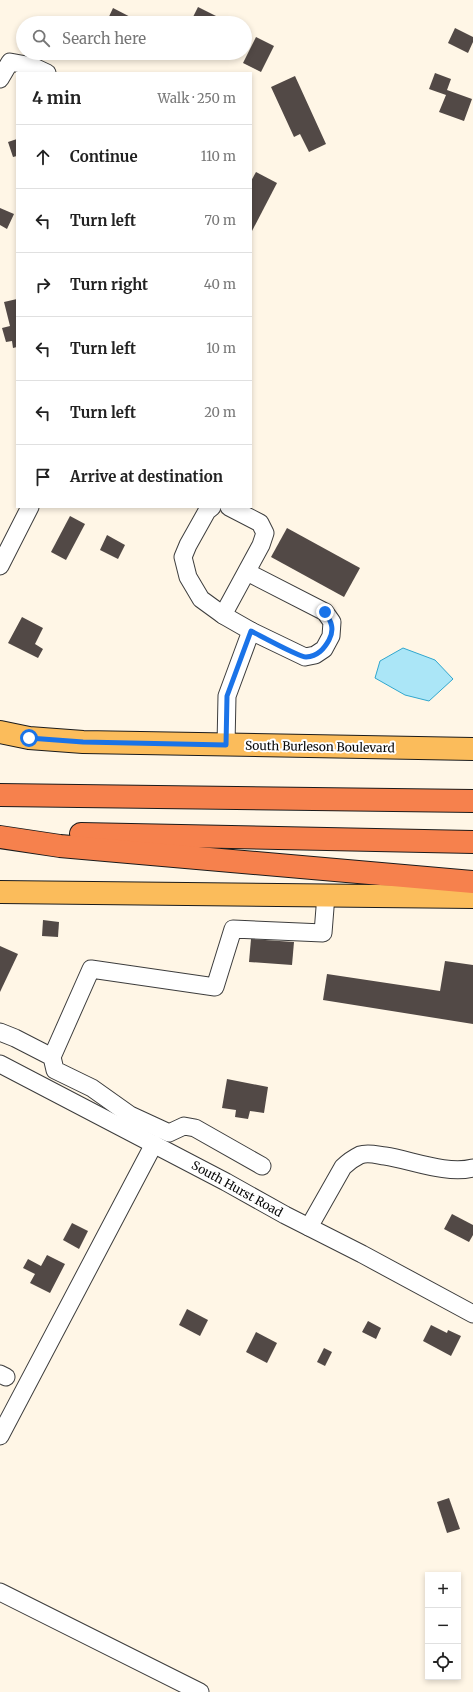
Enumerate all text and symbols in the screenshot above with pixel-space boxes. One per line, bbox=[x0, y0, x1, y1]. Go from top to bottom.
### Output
search box bbox=[16, 16, 252, 60]
icon: search bbox=[30, 27, 52, 49]
text: Search here bbox=[62, 29, 146, 48]
text: 4 min bbox=[32, 87, 81, 109]
text: Walk · 250 m bbox=[158, 90, 236, 107]
icon: ahead bbox=[32, 146, 54, 168]
text: Continue bbox=[70, 147, 138, 166]
text: 110 m bbox=[201, 148, 236, 165]
icon: left bbox=[32, 210, 54, 232]
text: Turn left bbox=[70, 211, 136, 230]
text: 70 m bbox=[205, 212, 236, 229]
icon: right bbox=[32, 274, 54, 296]
text: Turn right bbox=[70, 275, 148, 294]
text: 40 m bbox=[204, 276, 236, 293]
icon: left bbox=[32, 338, 54, 360]
text: Turn left bbox=[70, 339, 136, 358]
text: 10 m bbox=[206, 340, 236, 357]
icon: left bbox=[32, 402, 54, 424]
text: Turn left bbox=[70, 403, 136, 422]
text: 20 m bbox=[204, 404, 236, 421]
icon: arrive bbox=[32, 466, 54, 488]
text: Arrive at destination bbox=[70, 467, 223, 486]
route end bbox=[316, 603, 334, 621]
route start bbox=[20, 729, 38, 747]
street label: South Burleson Boulevard bbox=[245, 738, 395, 755]
street label: South Hurst Road bbox=[189, 1157, 285, 1220]
map controls bbox=[425, 1572, 461, 1680]
button: + bbox=[425, 1572, 461, 1608]
button: − bbox=[425, 1608, 461, 1644]
button: locate bbox=[425, 1644, 461, 1680]

